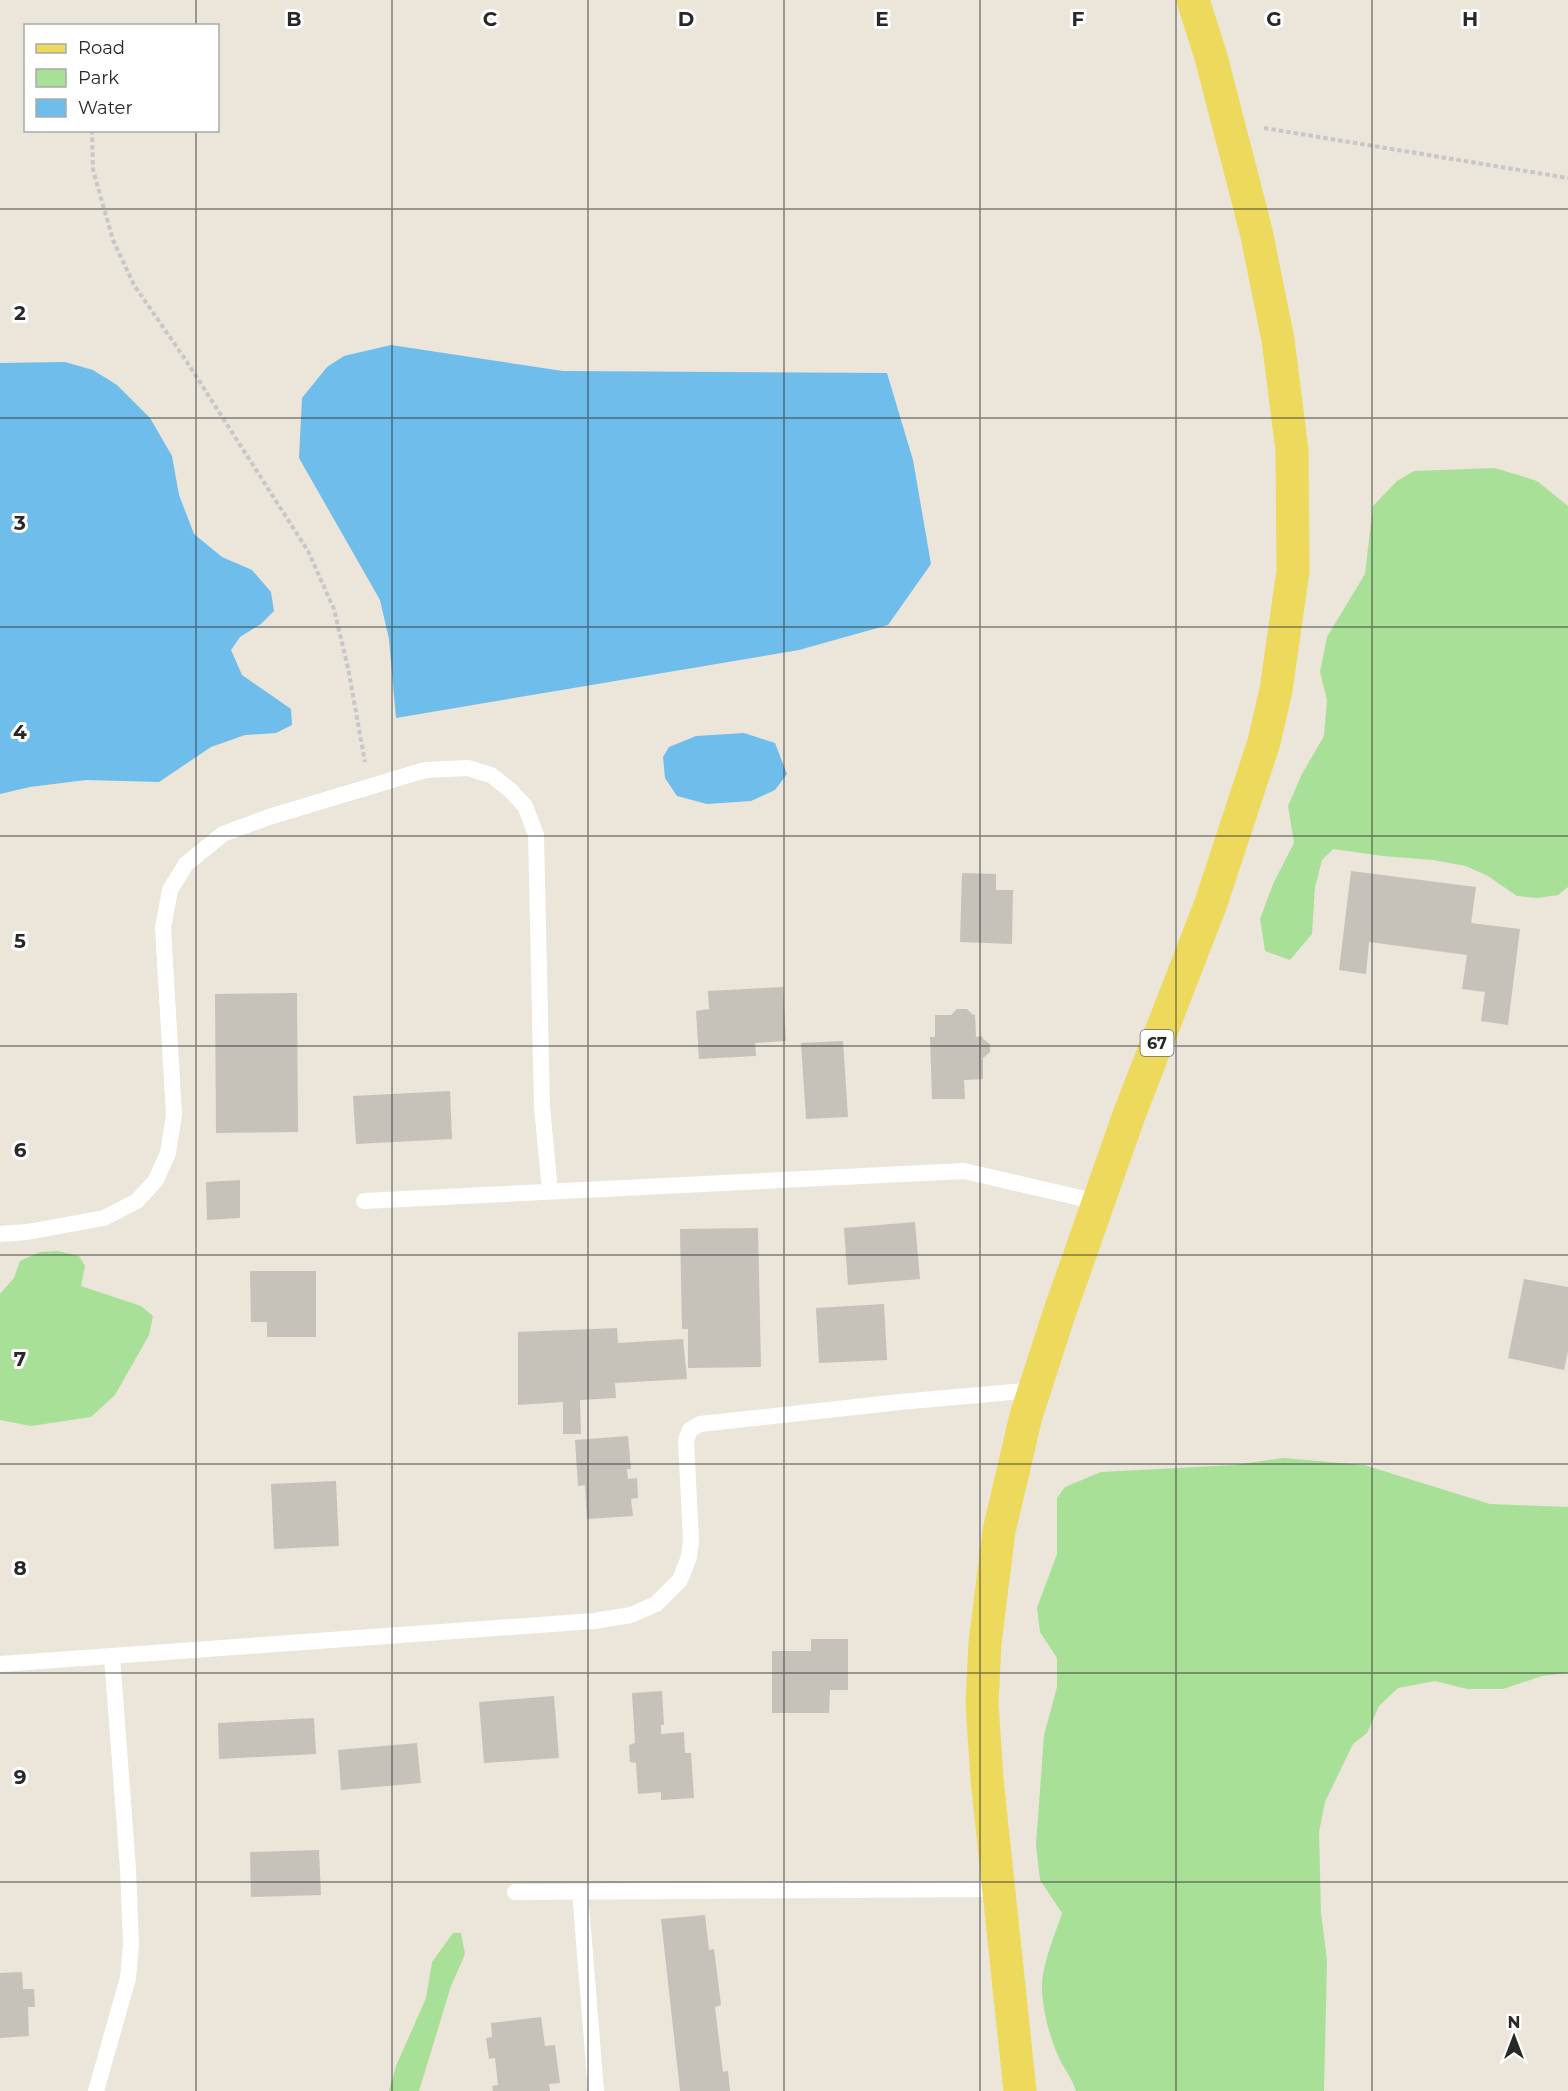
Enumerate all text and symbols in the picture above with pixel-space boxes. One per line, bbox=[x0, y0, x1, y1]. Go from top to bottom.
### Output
text: B bbox=[286, 7, 302, 31]
text: C bbox=[483, 7, 498, 31]
text: D bbox=[678, 7, 694, 31]
text: E bbox=[875, 7, 889, 31]
text: F bbox=[1072, 7, 1085, 31]
text: G bbox=[1266, 7, 1282, 31]
text: H bbox=[1462, 7, 1478, 31]
legend bbox=[24, 24, 219, 132]
text: Road bbox=[78, 37, 125, 59]
text: Park bbox=[78, 67, 119, 89]
text: Water bbox=[78, 97, 133, 119]
text: 2 bbox=[14, 301, 26, 325]
text: 3 bbox=[13, 511, 26, 535]
text: 4 bbox=[13, 720, 27, 744]
text: 5 bbox=[14, 929, 26, 953]
road number: 67 bbox=[1140, 1030, 1174, 1056]
text: 6 bbox=[14, 1138, 27, 1162]
text: 7 bbox=[14, 1347, 26, 1371]
text: 8 bbox=[13, 1556, 27, 1580]
text: 9 bbox=[14, 1765, 26, 1789]
north arrow bbox=[1484, 2007, 1544, 2067]
text: N bbox=[1508, 2013, 1520, 2032]

